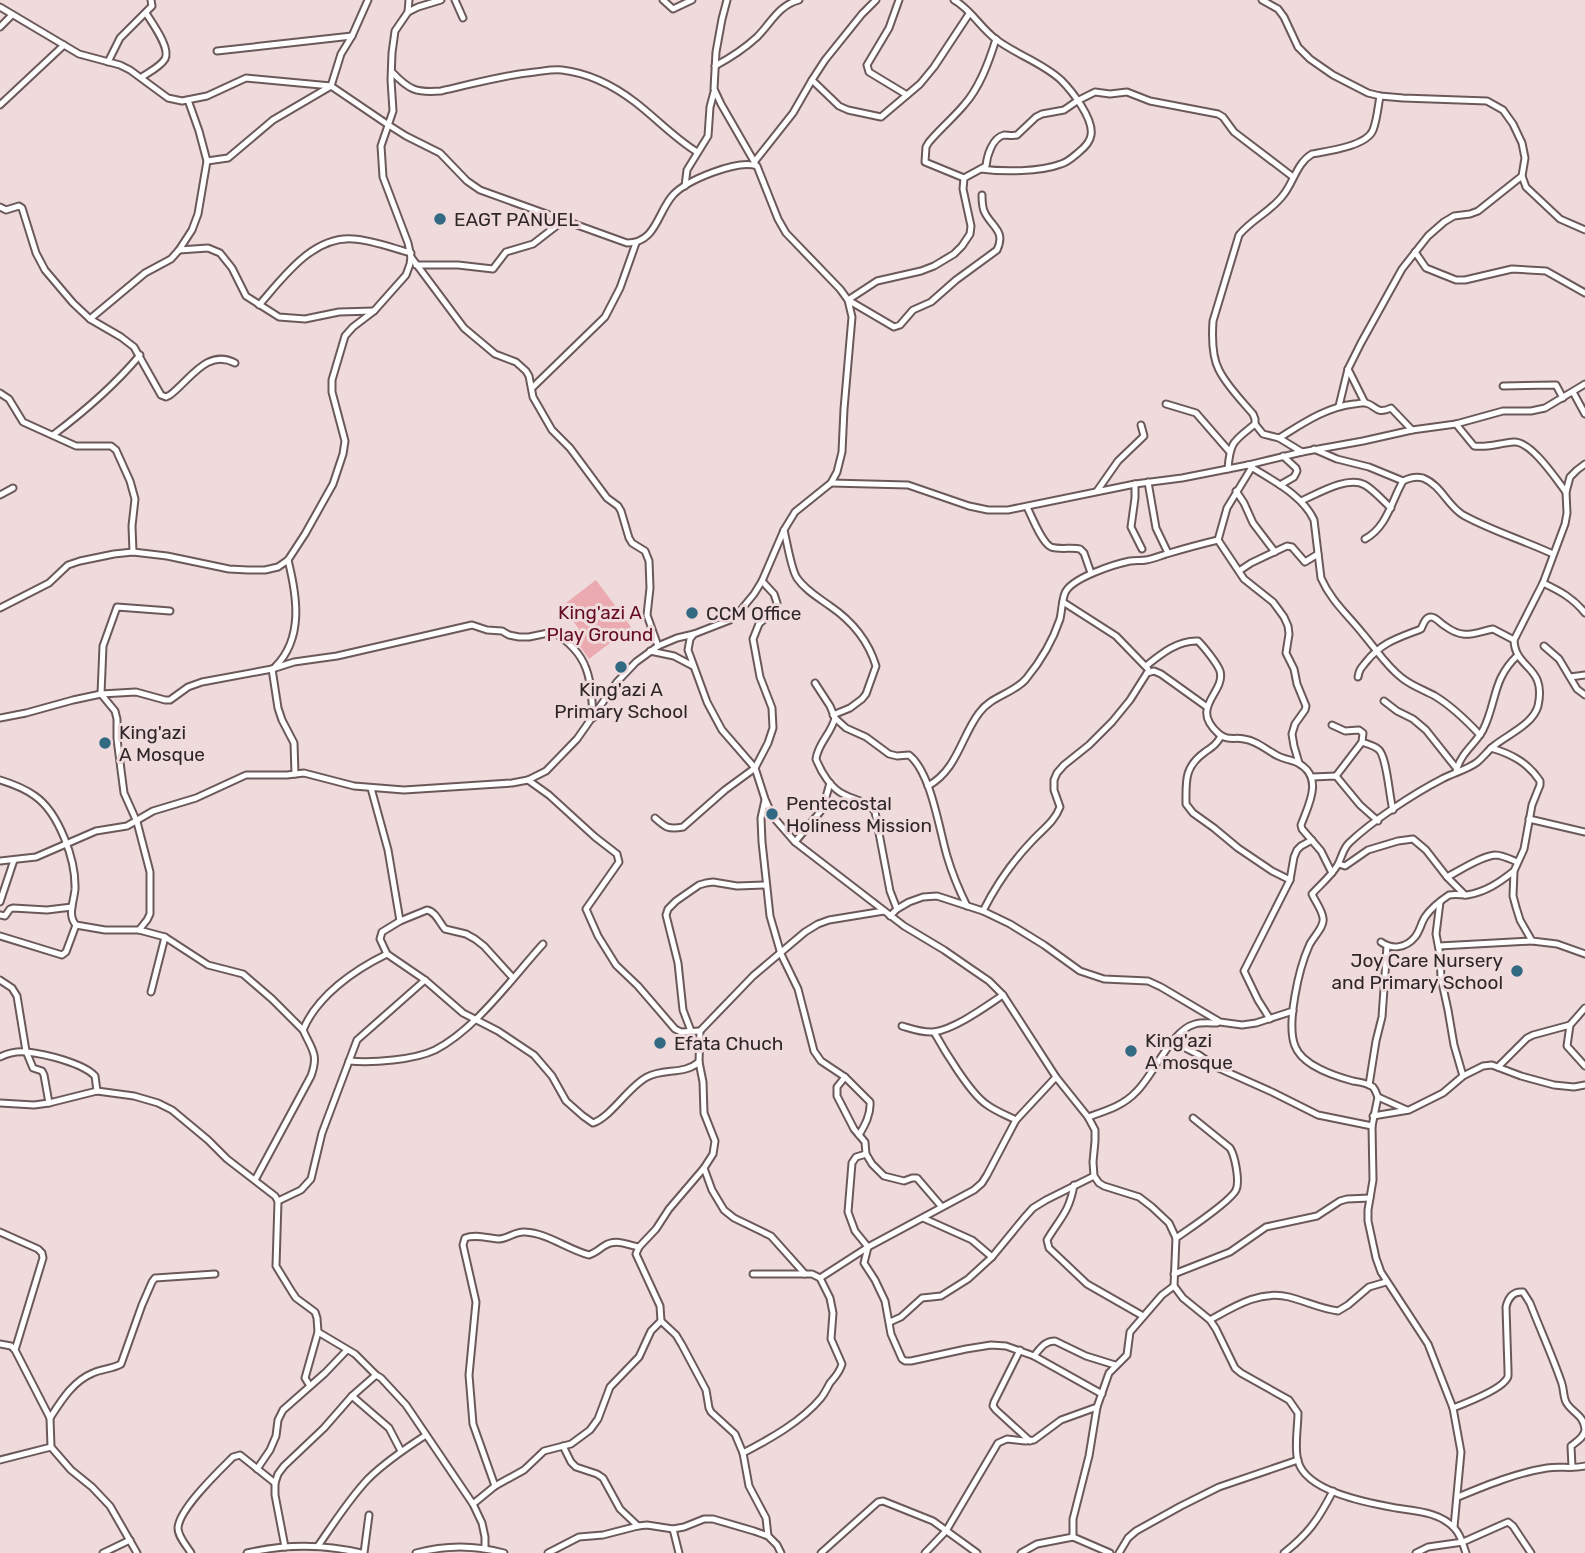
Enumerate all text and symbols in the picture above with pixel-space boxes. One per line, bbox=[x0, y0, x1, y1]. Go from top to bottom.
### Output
place label: EAGT PANUEL bbox=[454, 208, 579, 231]
marker: EAGT PANUEL bbox=[432, 211, 448, 227]
park label: King'azi A Play Ground bbox=[547, 601, 653, 646]
place label: CCM Office bbox=[706, 602, 801, 625]
marker: CCM Office bbox=[684, 605, 700, 621]
marker: King'azi A Primary School bbox=[613, 659, 629, 675]
place label: King'azi A Primary School bbox=[554, 678, 688, 723]
place label: King'azi A Mosque bbox=[119, 721, 205, 766]
marker: King'azi A Mosque bbox=[97, 735, 113, 751]
place label: Pentecostal Holiness Mission bbox=[786, 792, 932, 837]
marker: Pentecostal Holiness Mission bbox=[764, 806, 780, 822]
place label: Joy Care Nursery and Primary School bbox=[1331, 949, 1503, 994]
marker: Joy Care Nursery and Primary School bbox=[1509, 963, 1525, 979]
place label: King'azi A mosque bbox=[1145, 1029, 1233, 1074]
place label: Efata Chuch bbox=[674, 1032, 783, 1055]
marker: Efata Chuch bbox=[652, 1035, 668, 1051]
marker: King'azi A mosque bbox=[1123, 1043, 1139, 1059]

